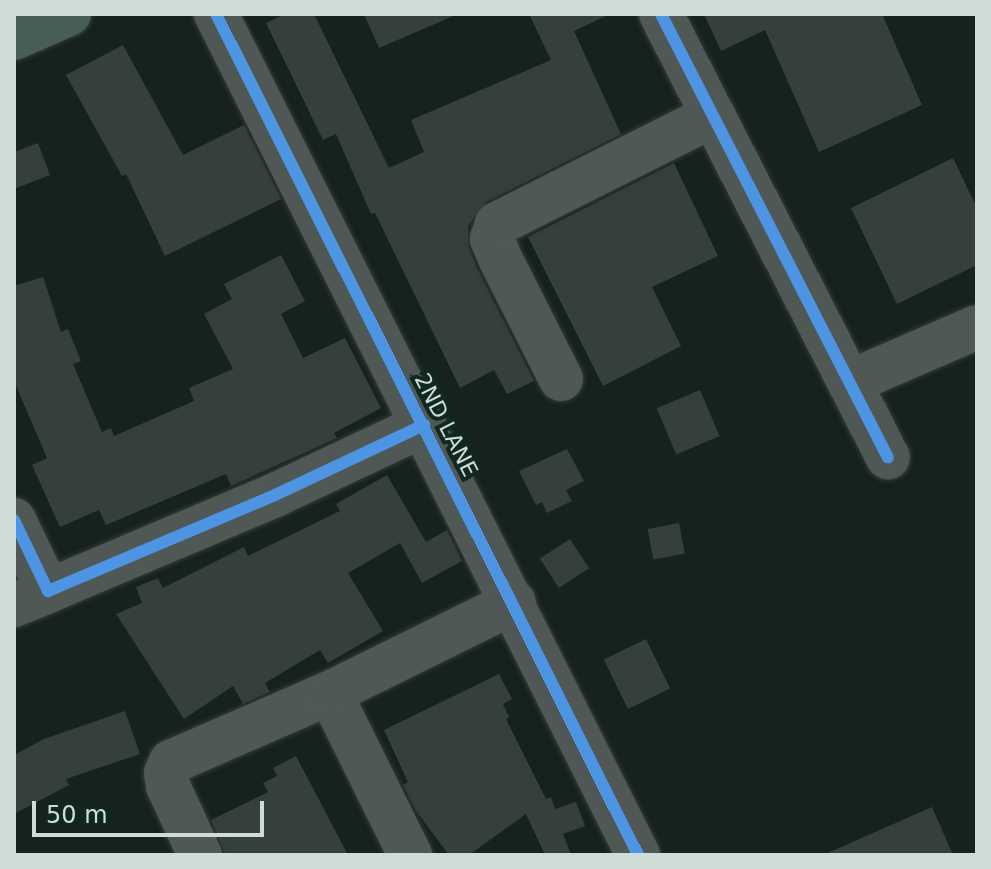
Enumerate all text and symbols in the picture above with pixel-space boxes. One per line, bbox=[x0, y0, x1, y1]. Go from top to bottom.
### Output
street label: 2ND LANE bbox=[409, 369, 483, 481]
scale bar bbox=[36, 785, 268, 835]
text: 50 m bbox=[46, 801, 108, 829]

